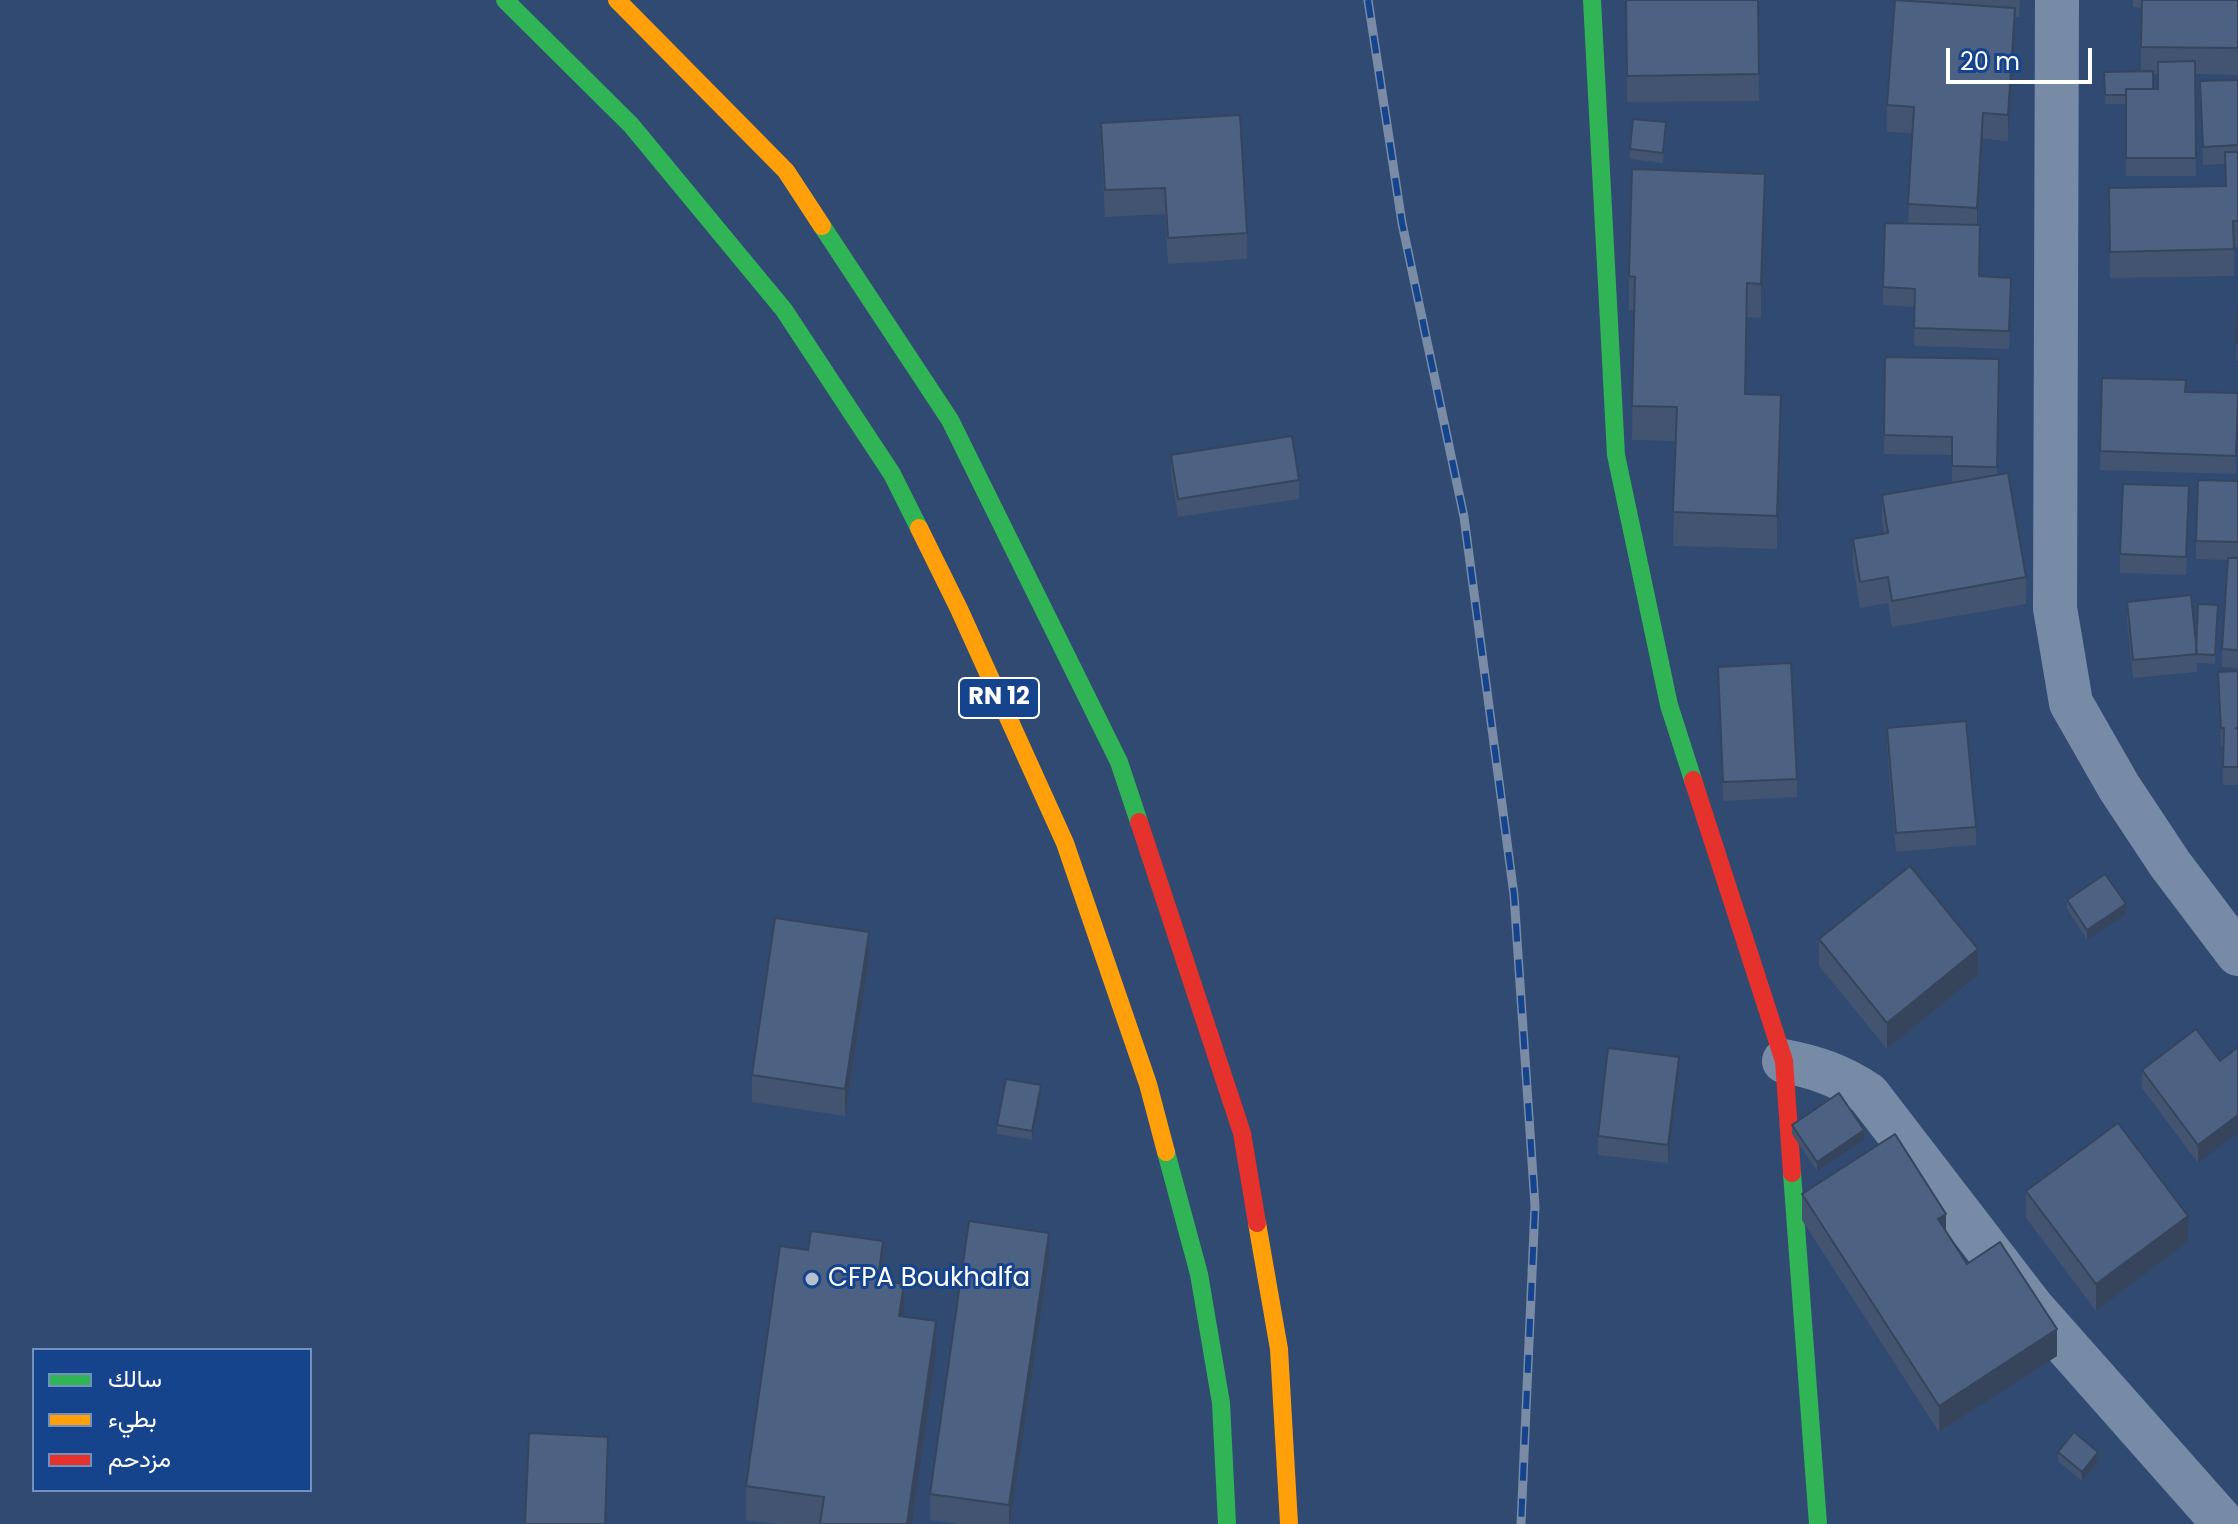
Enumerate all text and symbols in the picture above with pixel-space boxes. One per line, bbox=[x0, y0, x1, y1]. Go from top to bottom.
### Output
scale bar bbox=[1950, 32, 2096, 82]
text: 20 m bbox=[1960, 45, 2020, 78]
road number: RN 12 bbox=[959, 678, 1039, 718]
place label: CFPA Boukhalfa bbox=[828, 1263, 1030, 1295]
marker: CFPA Boukhalfa bbox=[803, 1270, 821, 1288]
legend bbox=[32, 1348, 312, 1492]
text: سالك bbox=[108, 1362, 162, 1395]
text: بطيء bbox=[108, 1402, 157, 1435]
text: مزدحم bbox=[108, 1442, 171, 1475]

